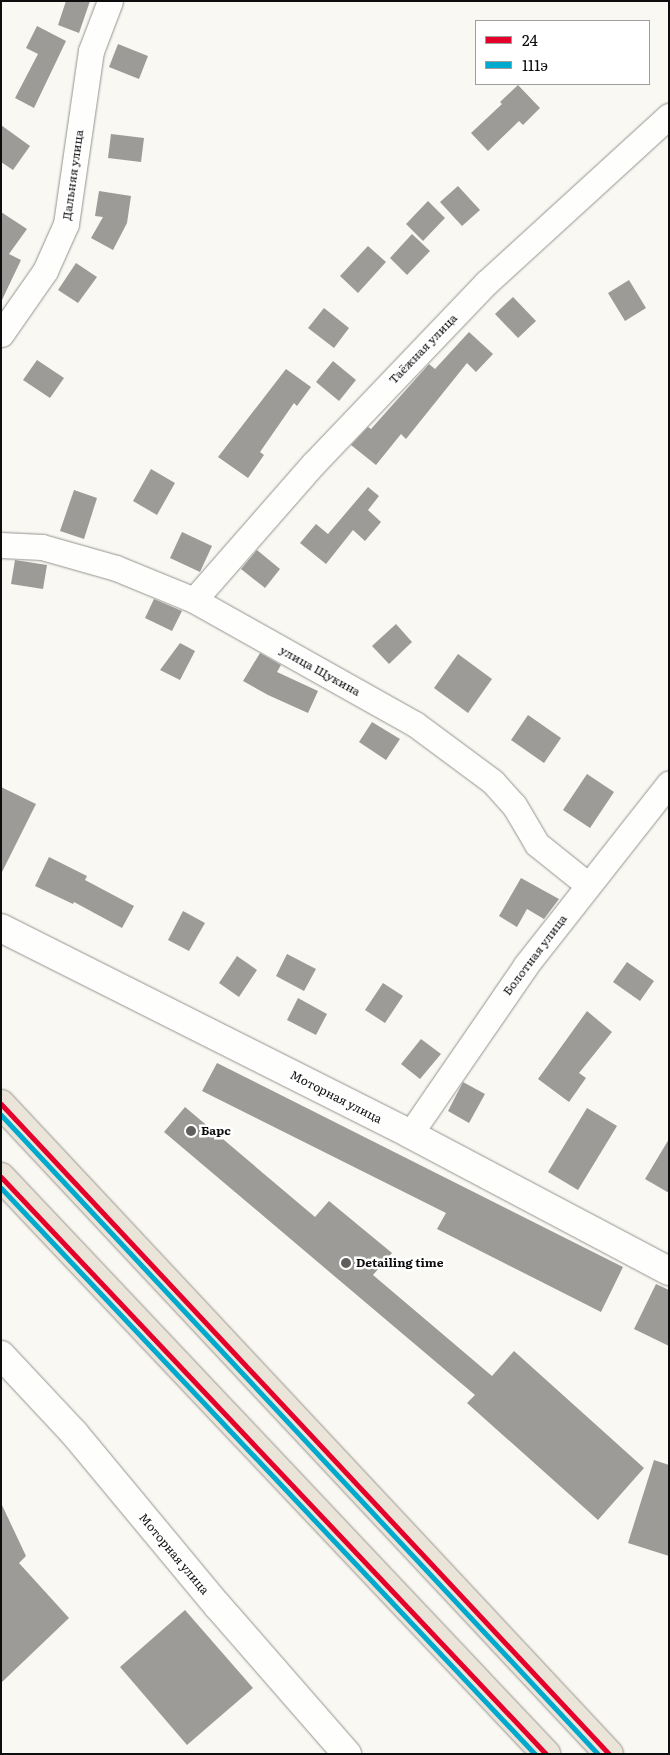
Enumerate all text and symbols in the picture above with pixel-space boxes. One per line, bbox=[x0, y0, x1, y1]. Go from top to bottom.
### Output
legend bbox=[475, 20, 650, 85]
text: 24 bbox=[522, 28, 538, 51]
text: 111э bbox=[522, 53, 548, 76]
street label: Дальняя улица bbox=[60, 129, 86, 221]
street label: Таёжная улица bbox=[386, 311, 460, 387]
street label: улица Щукина bbox=[277, 643, 363, 699]
street label: Болотная улица bbox=[500, 912, 570, 998]
street label: Моторная улица bbox=[288, 1068, 384, 1126]
place label: Барс bbox=[201, 1124, 231, 1138]
marker: Барс bbox=[185, 1125, 197, 1137]
place label: Detailing time bbox=[356, 1256, 444, 1270]
marker: Detailing time bbox=[340, 1257, 352, 1269]
street label: Моторная улица bbox=[136, 1511, 212, 1597]

